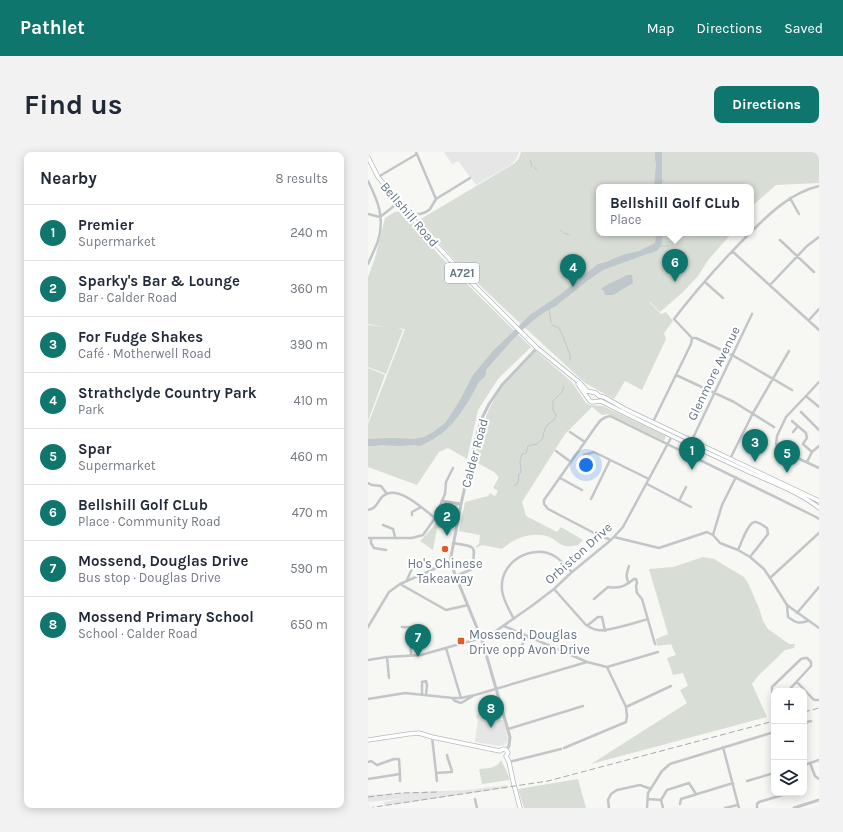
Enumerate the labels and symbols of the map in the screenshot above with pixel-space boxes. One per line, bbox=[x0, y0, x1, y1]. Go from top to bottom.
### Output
street label: Bellshill Road bbox=[377, 179, 442, 250]
pin: 6 bbox=[662, 249, 688, 282]
pin: 4 bbox=[560, 254, 586, 287]
road number: A721 bbox=[445, 263, 479, 283]
street label: Glenmore Avenue bbox=[684, 323, 743, 423]
street label: Calder Road bbox=[458, 417, 491, 489]
pin: 3 bbox=[742, 429, 768, 462]
pin: 1 bbox=[679, 437, 705, 470]
pin: 5 bbox=[774, 440, 800, 473]
your location bbox=[576, 455, 596, 475]
pin: 2 bbox=[434, 503, 460, 536]
street label: Orbiston Drive bbox=[542, 519, 615, 587]
marker: Ho's Chinese Takeaway bbox=[440, 544, 450, 554]
place label: Ho's Chinese Takeaway bbox=[407, 556, 483, 586]
pin: 7 bbox=[405, 624, 431, 657]
place label: Mossend, Douglas Drive opp Avon Drive bbox=[469, 627, 590, 657]
marker: Mossend, Douglas Drive opp Avon Drive bbox=[456, 636, 466, 646]
pin: 8 bbox=[478, 695, 504, 728]

